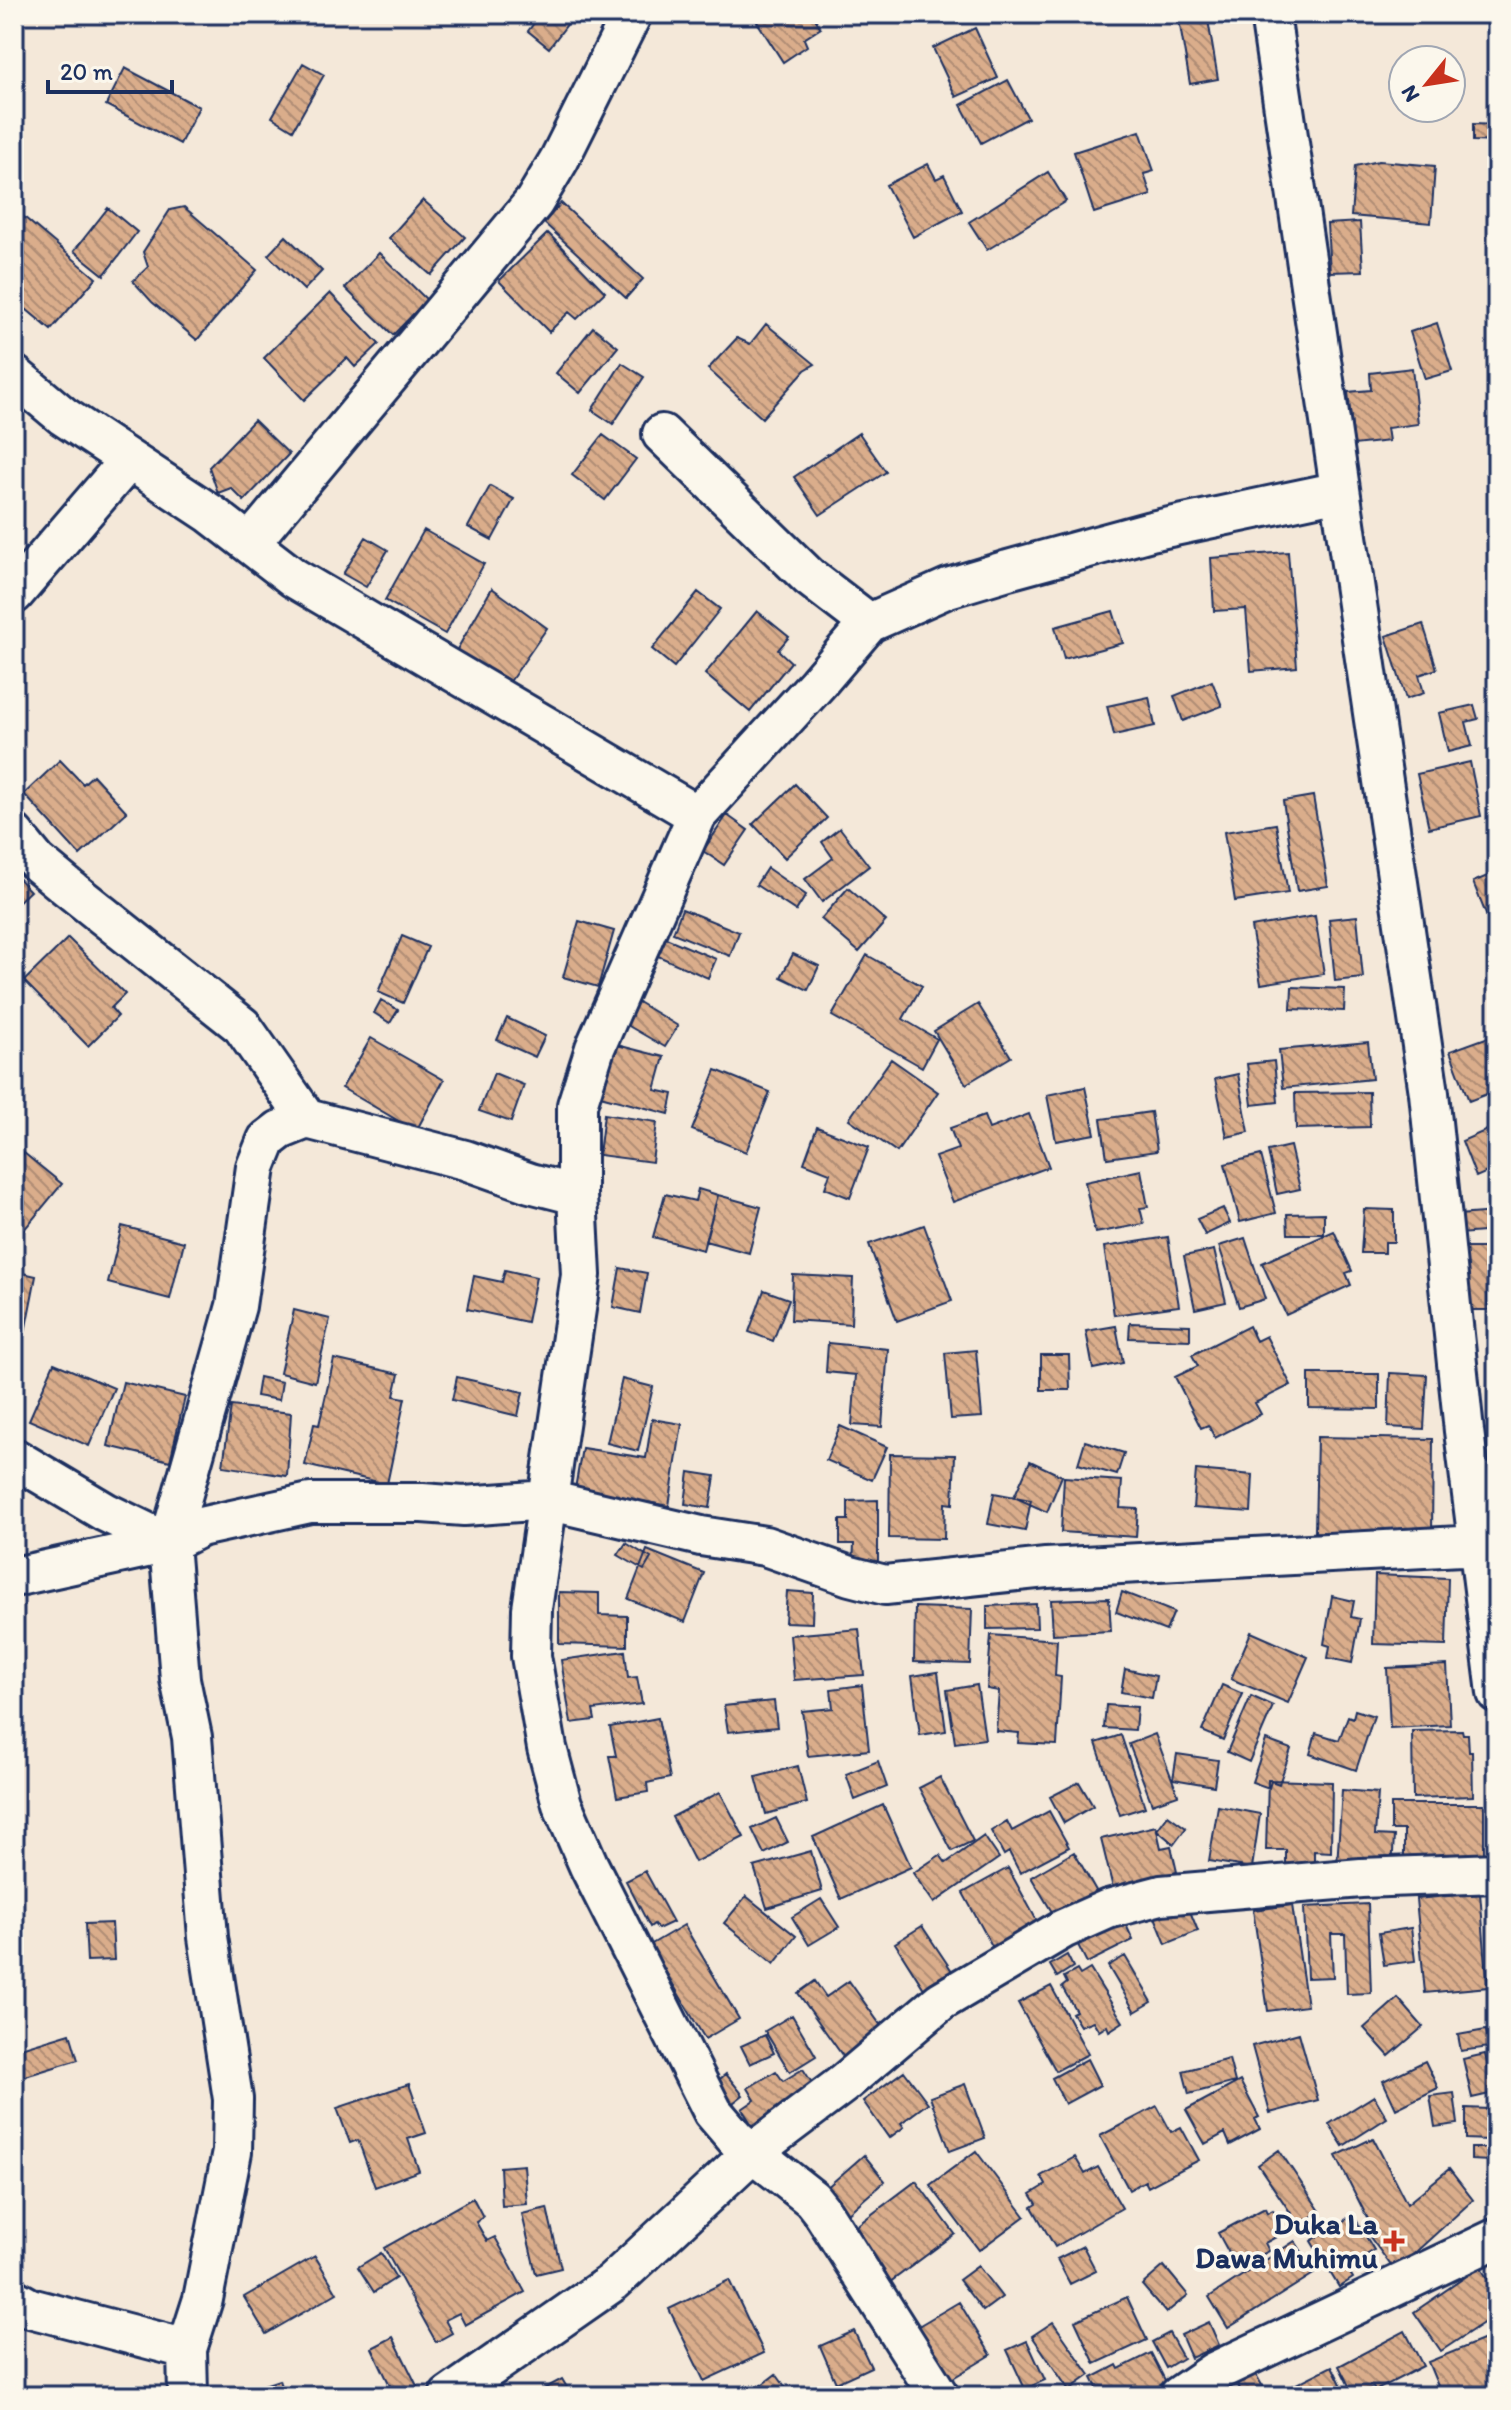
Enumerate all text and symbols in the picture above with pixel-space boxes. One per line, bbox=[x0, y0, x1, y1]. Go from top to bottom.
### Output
scale bar bbox=[48, 44, 172, 94]
north arrow bbox=[1387, 44, 1467, 124]
text: 20 m bbox=[60, 57, 113, 86]
text: N bbox=[1395, 81, 1426, 107]
place label: Duka La Dawa Muhimu bbox=[1195, 2205, 1379, 2276]
marker: Duka La Dawa Muhimu bbox=[1385, 2232, 1403, 2250]

